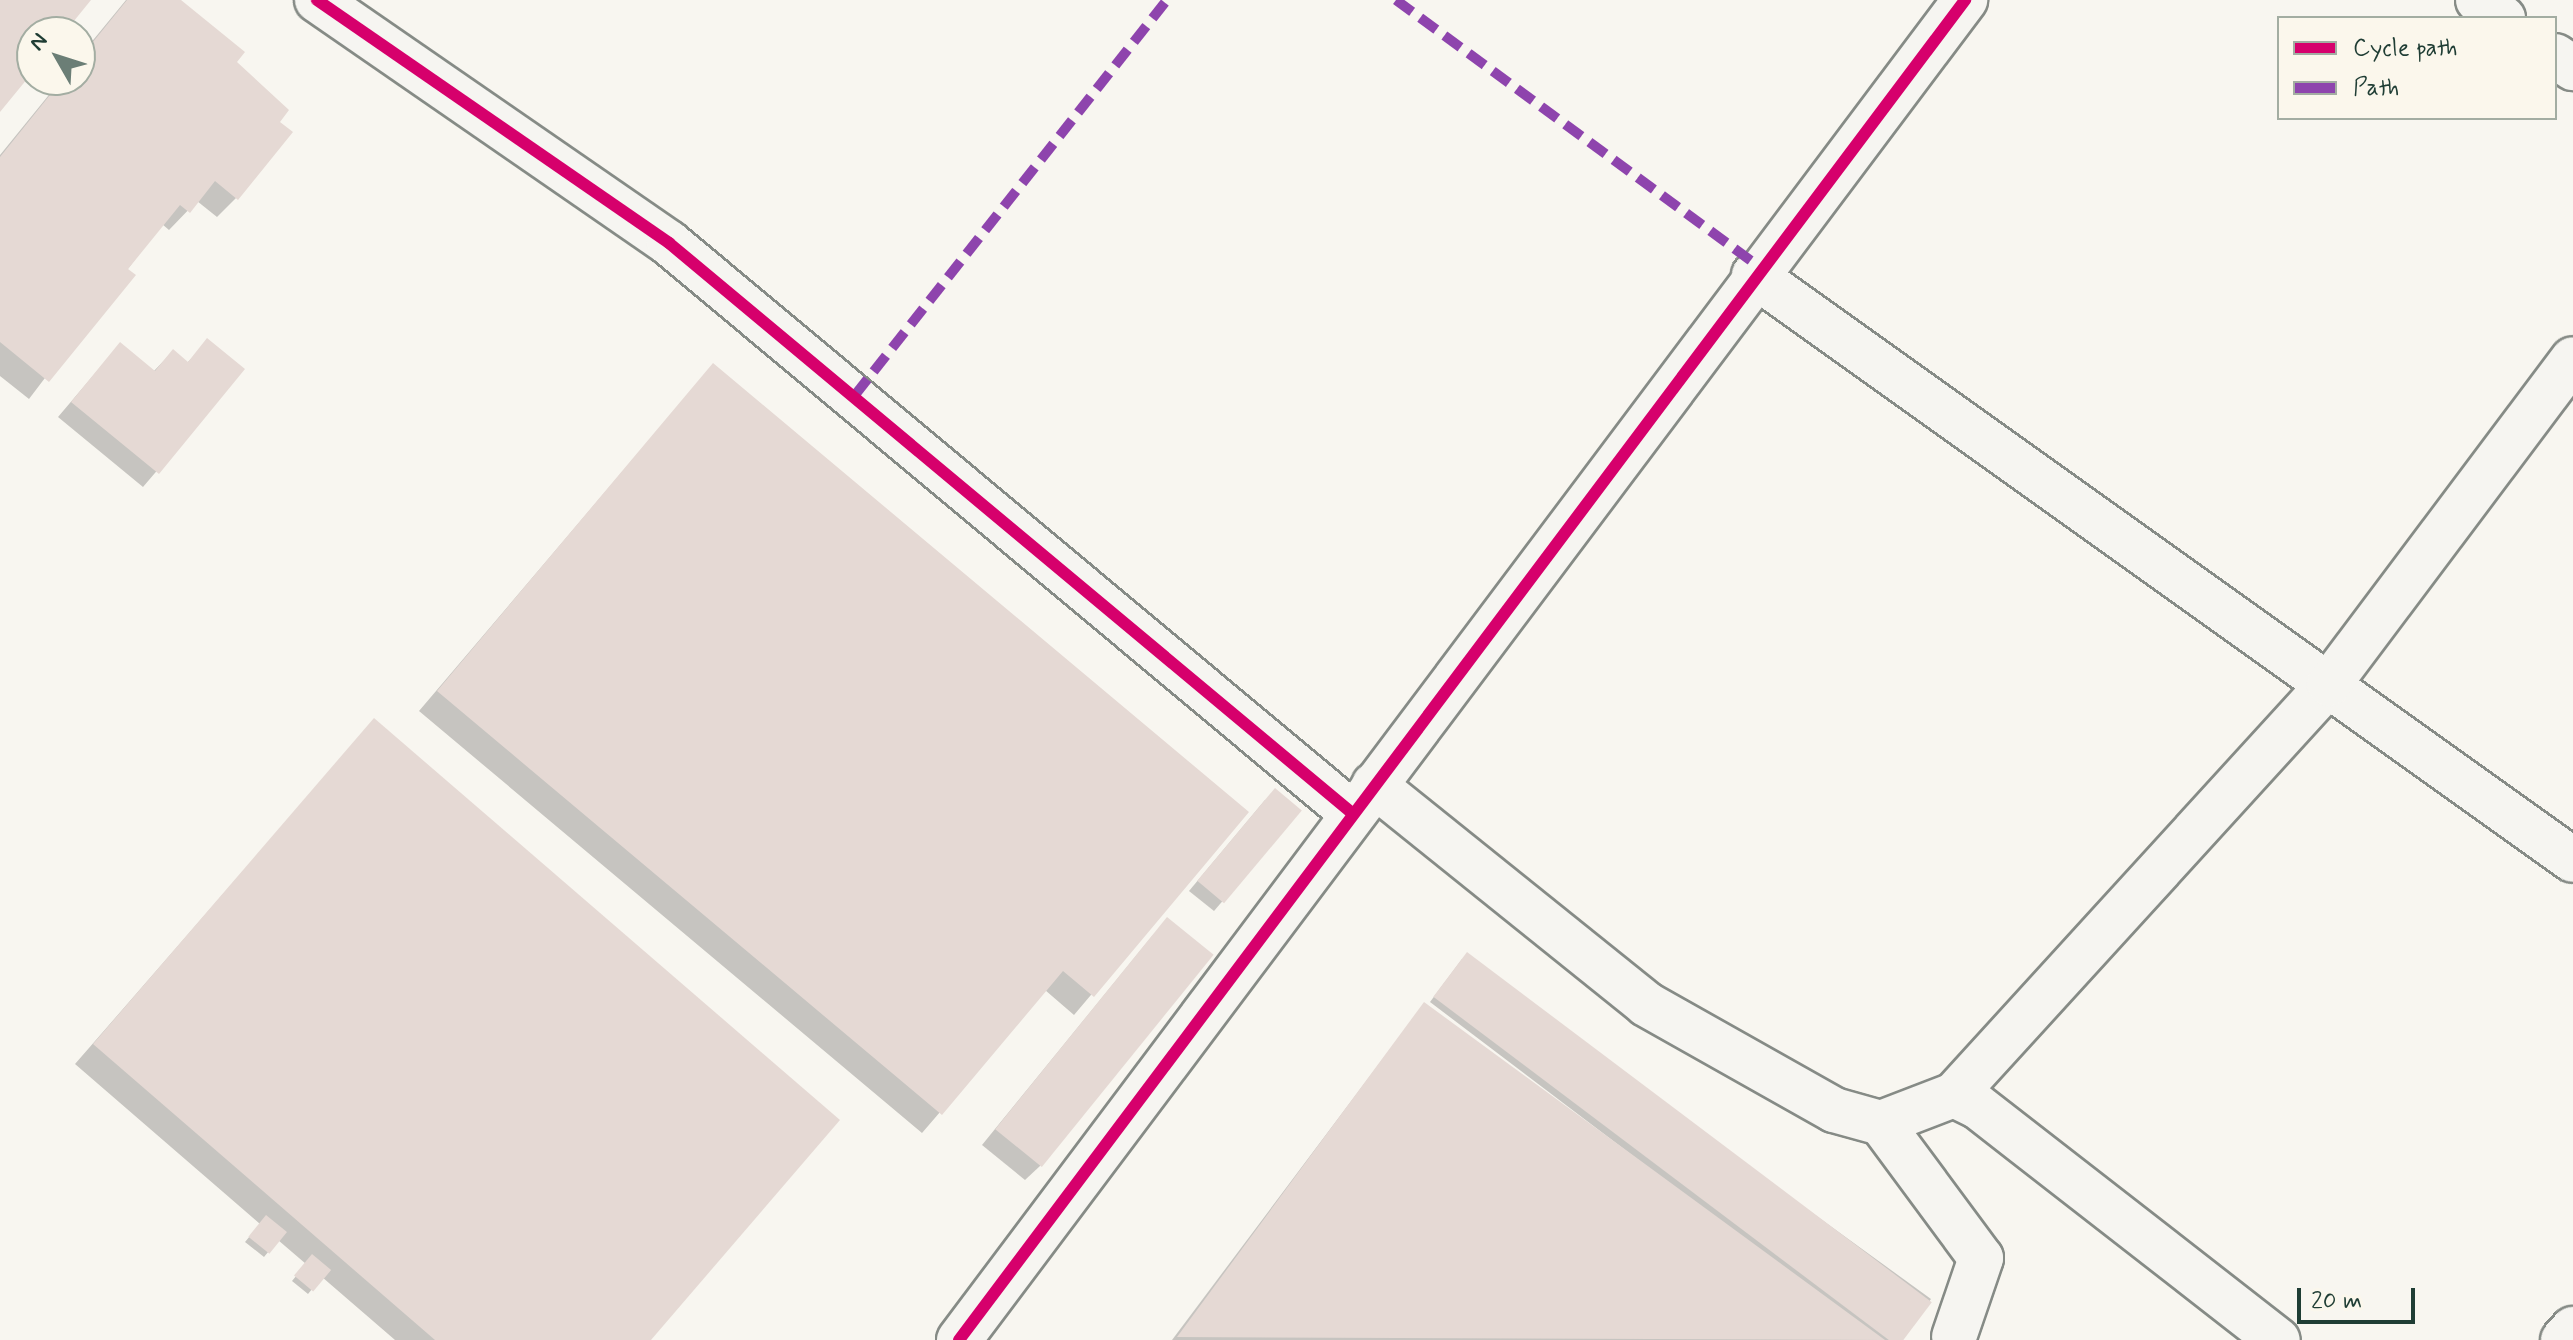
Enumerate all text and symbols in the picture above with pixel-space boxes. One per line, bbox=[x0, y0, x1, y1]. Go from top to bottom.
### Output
north arrow bbox=[16, 16, 96, 96]
legend bbox=[2277, 16, 2557, 120]
text: N bbox=[23, 28, 54, 57]
text: Cycle path bbox=[2353, 33, 2458, 64]
text: Path bbox=[2353, 73, 2399, 104]
scale bar bbox=[2301, 1272, 2419, 1322]
text: 20 m bbox=[2311, 1286, 2362, 1317]

